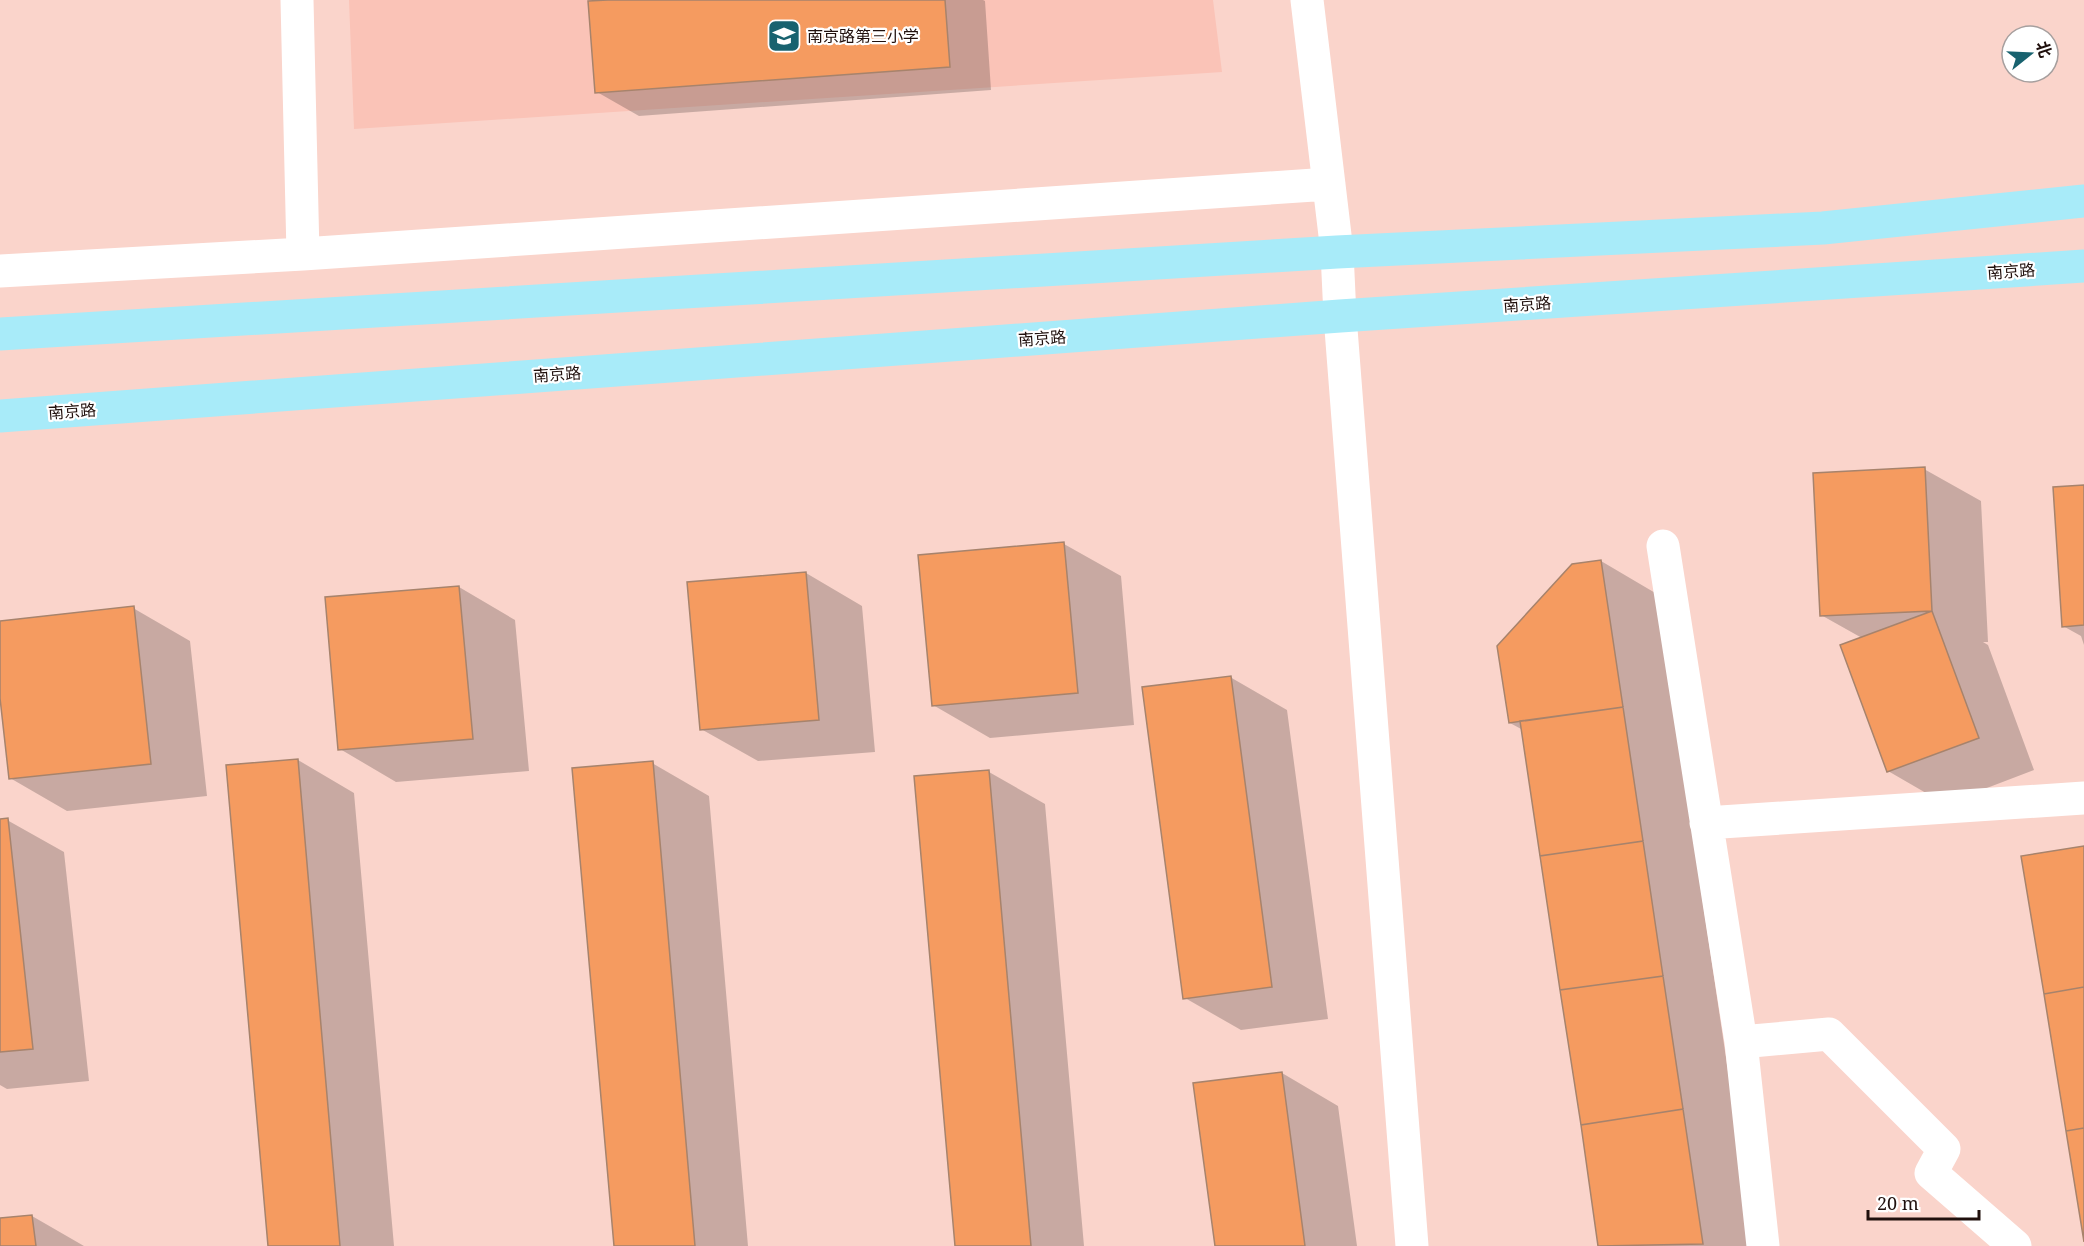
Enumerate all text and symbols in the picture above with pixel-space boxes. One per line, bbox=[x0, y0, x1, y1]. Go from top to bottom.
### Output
school or university icon: 南京路第三小学 bbox=[766, 18, 802, 54]
north arrow bbox=[2000, 24, 2060, 84]
place label: 南京路第三小学 bbox=[807, 25, 919, 47]
text: 北 bbox=[2031, 38, 2057, 60]
street label: 南京路 bbox=[1986, 258, 2036, 284]
street label: 南京路 bbox=[1502, 291, 1552, 317]
street label: 南京路 bbox=[1017, 325, 1067, 351]
street label: 南京路 bbox=[532, 361, 582, 387]
street label: 南京路 bbox=[47, 398, 97, 424]
scale bar bbox=[1868, 1183, 1979, 1221]
text: 20 m bbox=[1877, 1191, 1919, 1215]

